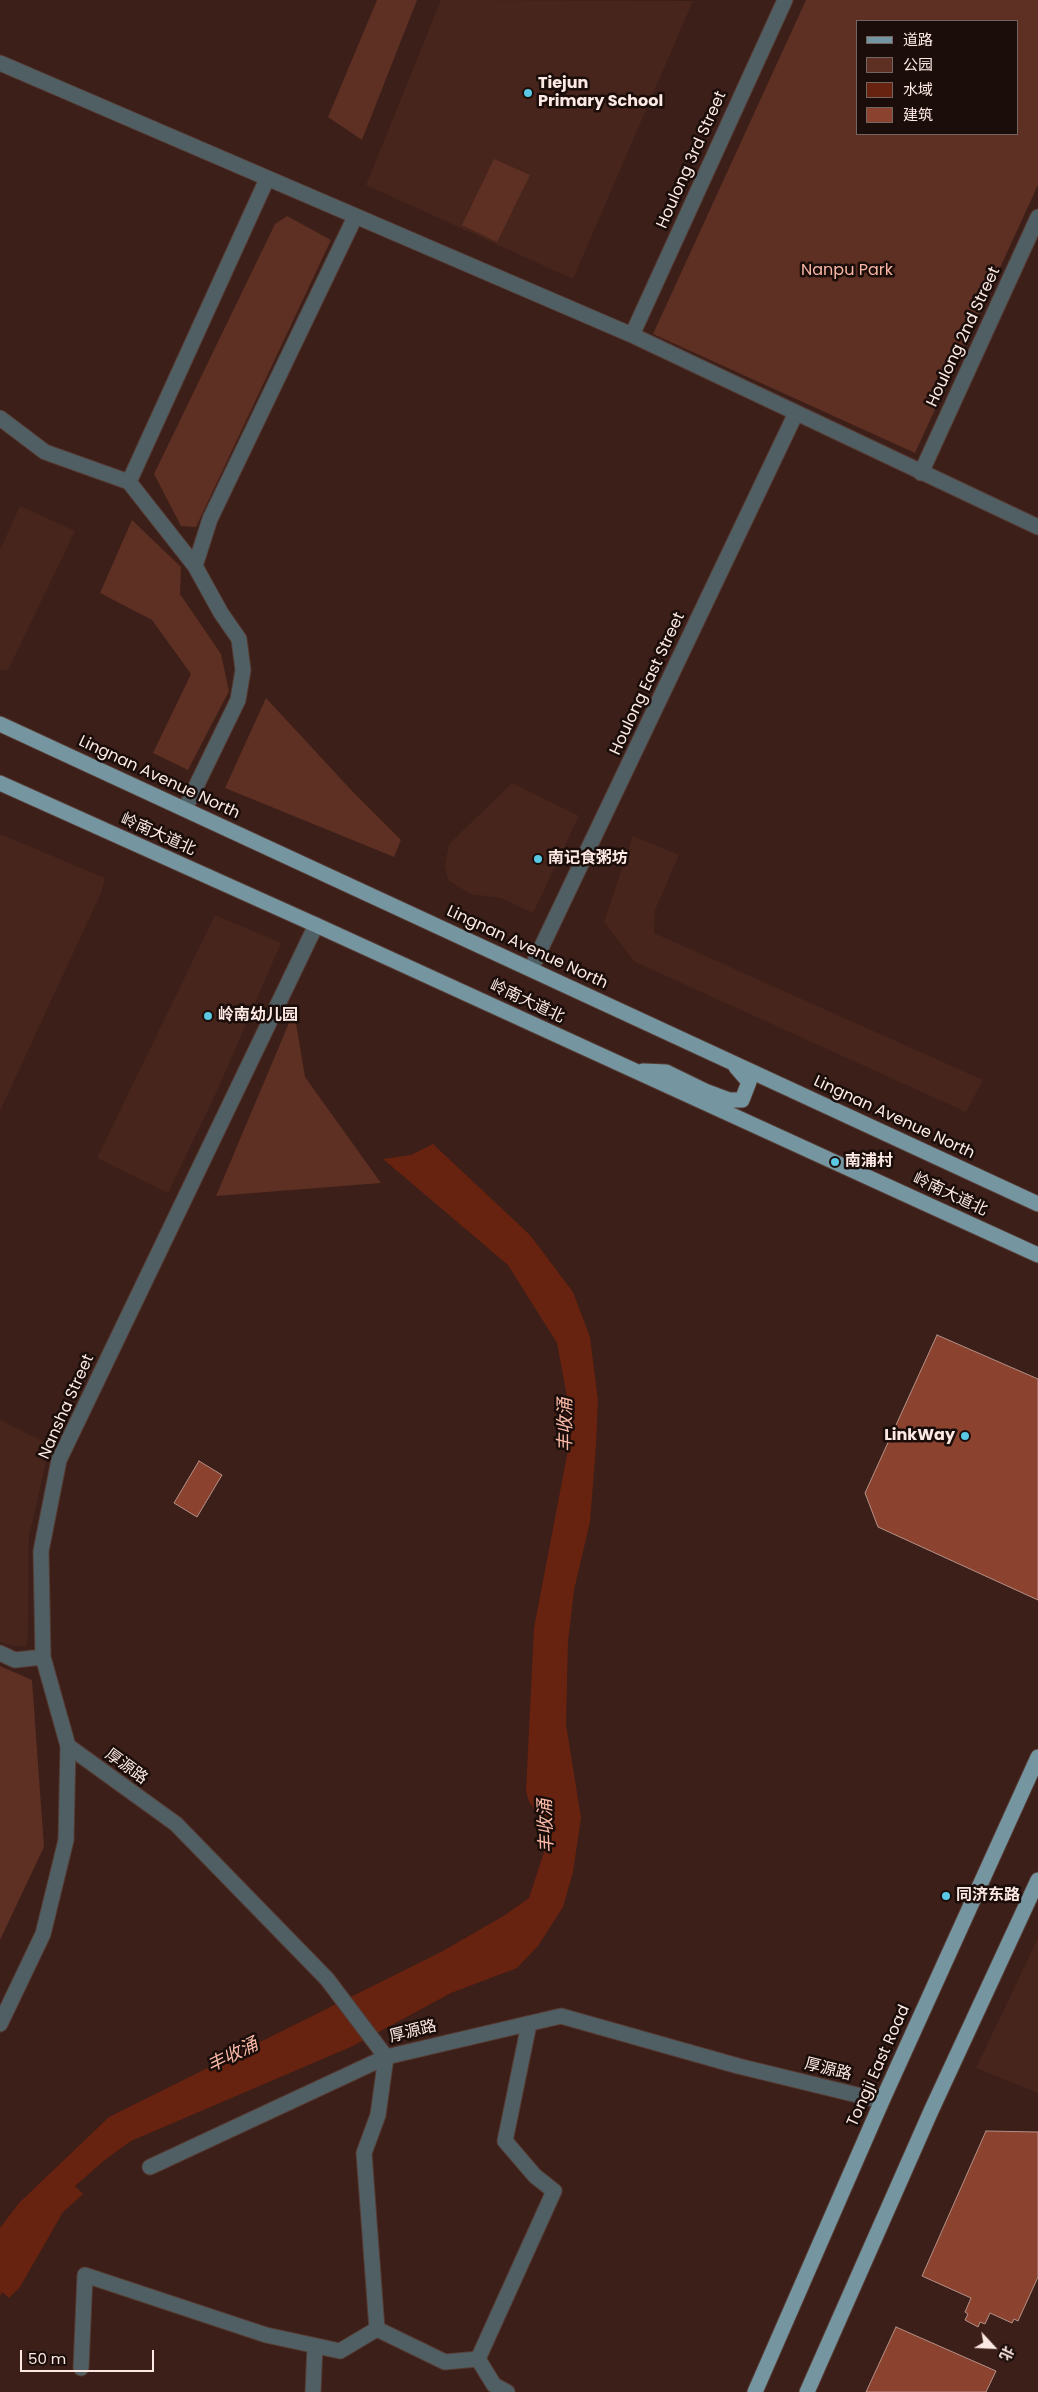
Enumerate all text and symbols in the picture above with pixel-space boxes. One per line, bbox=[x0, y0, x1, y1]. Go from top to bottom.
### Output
legend bbox=[856, 20, 1018, 135]
text: 道路 bbox=[903, 29, 933, 50]
text: 公园 bbox=[903, 54, 933, 75]
place label: Tiejun Primary School bbox=[538, 74, 663, 112]
text: 水域 bbox=[903, 79, 933, 100]
marker: Tiejun Primary School bbox=[522, 87, 534, 99]
street label: Houlong 3rd Street bbox=[653, 88, 731, 232]
text: 建筑 bbox=[903, 104, 933, 125]
park label: Nanpu Park bbox=[801, 261, 893, 281]
street label: Houlong 2nd Street bbox=[923, 264, 1005, 410]
street label: Houlong East Street bbox=[606, 610, 690, 758]
street label: Lingnan Avenue North bbox=[75, 732, 243, 824]
street label: 岭南大道北 bbox=[118, 810, 198, 860]
place label: 南记食粥坊 bbox=[548, 849, 628, 869]
marker: 南记食粥坊 bbox=[532, 853, 544, 865]
street label: Lingnan Avenue North bbox=[443, 902, 611, 994]
street label: 岭南大道北 bbox=[487, 976, 567, 1028]
place label: 岭南幼儿园 bbox=[218, 1006, 298, 1026]
marker: 岭南幼儿园 bbox=[202, 1010, 214, 1022]
street label: Lingnan Avenue North bbox=[810, 1072, 978, 1164]
place label: 南浦村 bbox=[845, 1152, 893, 1172]
marker: 南浦村 bbox=[829, 1156, 841, 1168]
street label: 岭南大道北 bbox=[910, 1169, 990, 1221]
street label: Nansha Street bbox=[35, 1352, 99, 1462]
water label: 丰收涌 bbox=[555, 1398, 577, 1452]
place label: LinkWay bbox=[884, 1426, 955, 1446]
marker: LinkWay bbox=[959, 1430, 971, 1442]
street label: 厚源路 bbox=[101, 1745, 151, 1789]
water label: 丰收涌 bbox=[535, 1799, 559, 1853]
place label: 同济东路 bbox=[956, 1886, 1020, 1906]
marker: 同济东路 bbox=[940, 1890, 952, 1902]
street label: Tongji East Road bbox=[844, 2002, 914, 2130]
street label: 厚源路 bbox=[387, 2017, 439, 2047]
water label: 丰收涌 bbox=[204, 2034, 262, 2078]
street label: 厚源路 bbox=[802, 2055, 854, 2085]
north arrow bbox=[968, 2322, 1018, 2372]
scale bar bbox=[22, 2340, 156, 2372]
text: 北 bbox=[995, 2343, 1019, 2364]
text: 50 m bbox=[28, 2348, 66, 2369]

